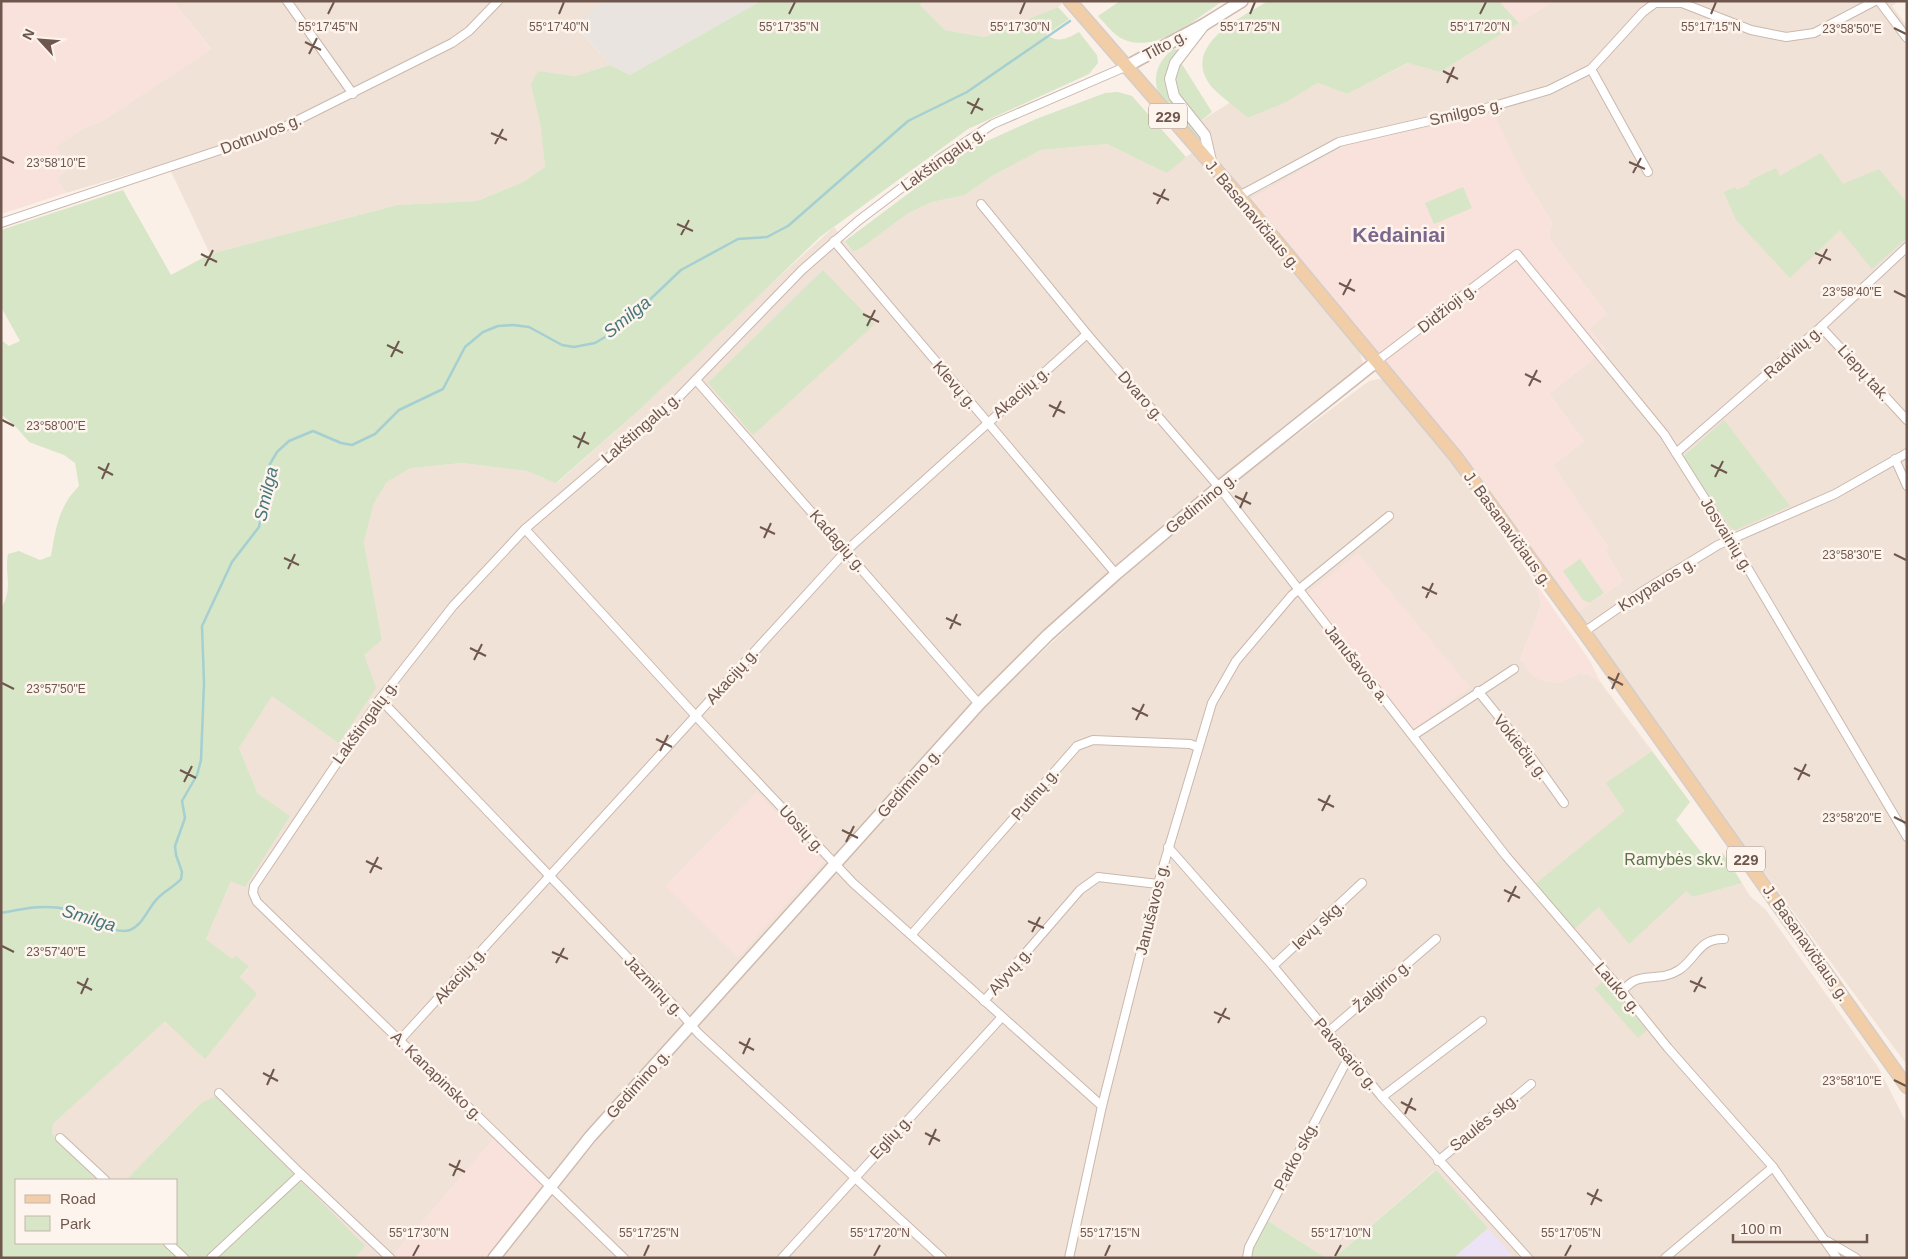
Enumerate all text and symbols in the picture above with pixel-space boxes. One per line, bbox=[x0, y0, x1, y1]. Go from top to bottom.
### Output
north arrow bbox=[15, 15, 65, 65]
text: 55°17'45"N bbox=[298, 20, 358, 34]
text: 55°17'40"N bbox=[529, 20, 589, 34]
text: 55°17'35"N bbox=[759, 20, 819, 34]
text: 55°17'30"N bbox=[990, 20, 1050, 34]
text: 55°17'25"N bbox=[1220, 20, 1280, 34]
text: 55°17'20"N bbox=[1450, 20, 1510, 34]
text: 55°17'15"N bbox=[1681, 20, 1741, 34]
text: 23°58'50"E bbox=[1822, 22, 1882, 36]
text: N bbox=[19, 26, 38, 42]
street label: Tilto g. bbox=[1140, 26, 1190, 64]
street label: Smilgos g. bbox=[1428, 95, 1504, 129]
road number: 229 bbox=[1149, 104, 1187, 128]
street label: Dotnuvos g. bbox=[218, 111, 304, 157]
street label: Lakštingalų g. bbox=[898, 124, 988, 194]
text: 23°58'10"E bbox=[26, 156, 86, 170]
street label: J. Basanavičiaus g. bbox=[1202, 157, 1304, 273]
district label: Kėdainiai bbox=[1352, 223, 1446, 246]
street label: Didžioji g. bbox=[1414, 280, 1480, 336]
text: 23°58'40"E bbox=[1822, 285, 1882, 299]
water label: Smilga bbox=[599, 292, 655, 342]
street label: Radvilų g. bbox=[1761, 322, 1825, 382]
street label: Liepų tak. bbox=[1834, 342, 1894, 404]
street label: Klevų g. bbox=[930, 358, 980, 412]
street label: Akacijų g. bbox=[989, 363, 1053, 421]
street label: Dvaro g. bbox=[1115, 368, 1167, 424]
street label: Lakštingalų g. bbox=[598, 389, 684, 467]
text: 23°58'00"E bbox=[26, 419, 86, 433]
water label: Smilga bbox=[250, 465, 282, 523]
street label: J. Basanavičiaus g. bbox=[1461, 468, 1555, 590]
street label: Gedimino g. bbox=[1162, 469, 1240, 537]
street label: Josvainių g. bbox=[1697, 495, 1757, 575]
street label: Kadagių g. bbox=[806, 507, 870, 575]
text: 23°58'30"E bbox=[1822, 548, 1882, 562]
street label: Knypavos g. bbox=[1615, 553, 1699, 615]
street label: Janušavos a. bbox=[1321, 622, 1393, 706]
street label: Akacijų g. bbox=[702, 645, 762, 707]
street label: Lakštingalų g. bbox=[329, 677, 401, 767]
text: 23°57'50"E bbox=[26, 682, 86, 696]
street label: Vokiečių g. bbox=[1490, 711, 1552, 783]
street label: Gedimino g. bbox=[874, 745, 944, 821]
street label: Putinų g. bbox=[1008, 765, 1062, 823]
street label: Uosių g. bbox=[776, 802, 828, 856]
text: 23°58'20"E bbox=[1822, 811, 1882, 825]
road number: 229 bbox=[1727, 846, 1765, 872]
park label: Ramybės skv. bbox=[1624, 851, 1724, 868]
street label: Janušavos g. bbox=[1132, 861, 1172, 957]
street label: J. Basanavičiaus g. bbox=[1760, 882, 1852, 1004]
street label: Ievų skg. bbox=[1289, 897, 1347, 953]
water label: Smilga bbox=[60, 900, 118, 936]
street label: Akacijų g. bbox=[430, 944, 490, 1006]
street label: Alyvų g. bbox=[985, 944, 1035, 998]
text: 23°57'40"E bbox=[26, 945, 86, 959]
street label: Jazminų g. bbox=[621, 952, 687, 1020]
street label: Žalgirio g. bbox=[1349, 956, 1414, 1015]
street label: Lauko g. bbox=[1592, 959, 1644, 1017]
street label: Pavasario g. bbox=[1311, 1014, 1381, 1094]
street label: A. Kanapinsko g. bbox=[388, 1028, 486, 1124]
street label: Gedimino g. bbox=[603, 1046, 673, 1122]
text: 23°58'10"E bbox=[1822, 1074, 1882, 1088]
street label: Saulės skg. bbox=[1447, 1089, 1521, 1155]
street label: Eglių g. bbox=[867, 1112, 915, 1162]
street label: Parko skg. bbox=[1271, 1119, 1321, 1193]
legend bbox=[15, 1179, 178, 1244]
text: Road bbox=[60, 1190, 96, 1207]
scale bar bbox=[1733, 1212, 1867, 1244]
text: Park bbox=[60, 1215, 91, 1232]
text: 100 m bbox=[1740, 1220, 1782, 1237]
text: 55°17'30"N bbox=[389, 1226, 449, 1240]
text: 55°17'25"N bbox=[619, 1226, 679, 1240]
text: 55°17'20"N bbox=[850, 1226, 910, 1240]
text: 55°17'15"N bbox=[1080, 1226, 1140, 1240]
text: 55°17'10"N bbox=[1311, 1226, 1371, 1240]
text: 55°17'05"N bbox=[1541, 1226, 1601, 1240]

